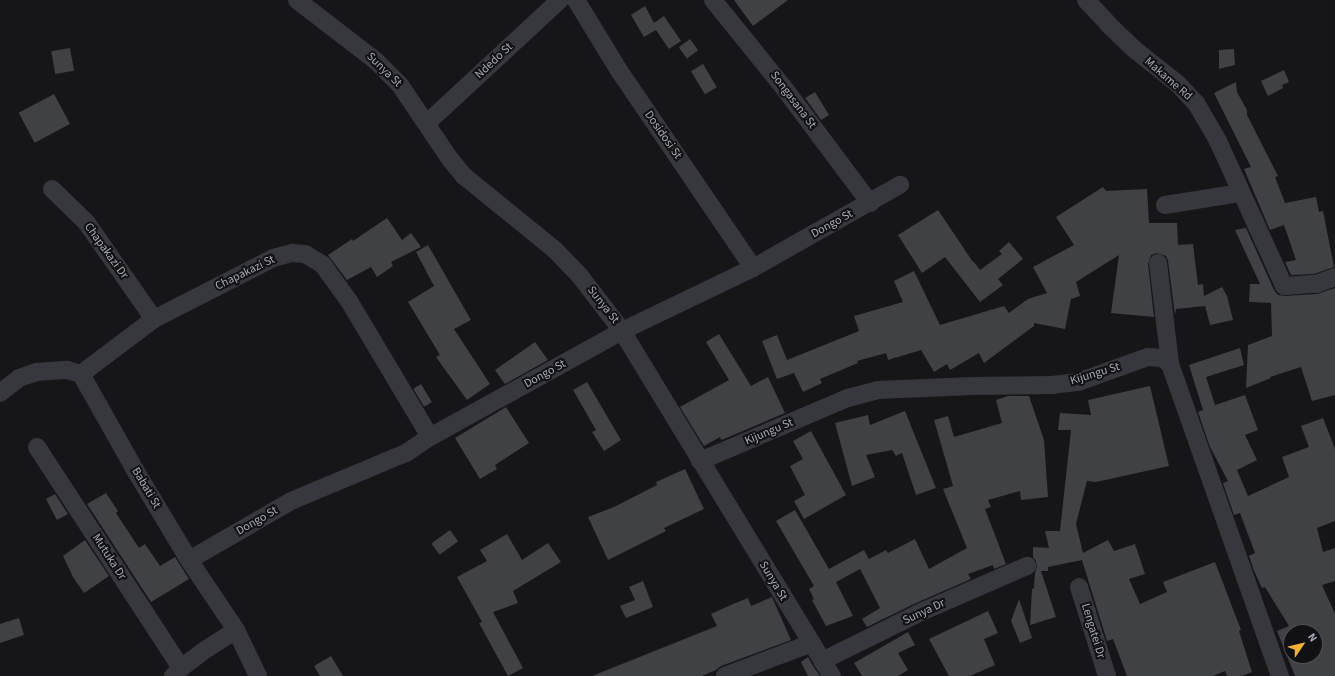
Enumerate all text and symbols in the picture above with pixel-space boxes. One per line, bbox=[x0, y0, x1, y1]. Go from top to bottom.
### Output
street label: Ndedo St bbox=[472, 40, 516, 82]
street label: Sunya St bbox=[363, 50, 405, 90]
street label: Makame Rd bbox=[1141, 54, 1195, 104]
street label: Songasana St bbox=[767, 69, 819, 131]
street label: Dosidosi St bbox=[641, 108, 685, 162]
street label: Dongo St bbox=[809, 207, 855, 241]
street label: Chapakazi Dr bbox=[81, 220, 131, 282]
street label: Chapakazi St bbox=[213, 252, 277, 294]
street label: Sunya St bbox=[584, 283, 622, 327]
street label: Dongo St bbox=[522, 357, 568, 391]
street label: Kijungu St bbox=[1068, 360, 1122, 388]
street label: Kijungu St bbox=[743, 415, 795, 449]
street label: Babati St bbox=[128, 465, 164, 511]
street label: Dongo St bbox=[234, 503, 280, 539]
street label: Mutuka Dr bbox=[89, 531, 129, 583]
street label: Sunya St bbox=[756, 559, 790, 603]
street label: Sunya Dr bbox=[901, 596, 947, 628]
street label: Lengatei Dr bbox=[1078, 602, 1108, 660]
north arrow bbox=[1283, 624, 1323, 664]
text: N bbox=[1304, 630, 1321, 645]

